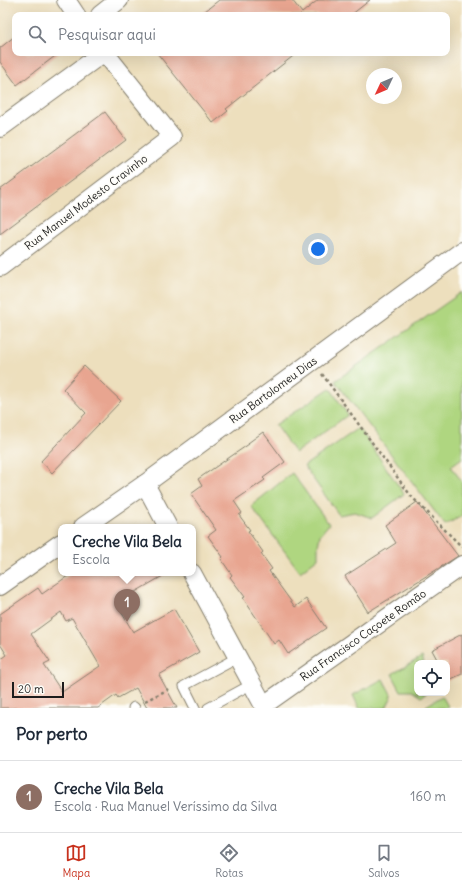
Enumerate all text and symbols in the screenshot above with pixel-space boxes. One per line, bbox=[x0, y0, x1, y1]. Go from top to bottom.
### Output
search box bbox=[12, 12, 450, 56]
icon: search bbox=[26, 23, 48, 45]
text: Pesquisar aqui bbox=[58, 25, 156, 44]
north arrow bbox=[366, 68, 402, 104]
street label: Rua Manuel Modesto Cravinho bbox=[22, 151, 150, 253]
your location bbox=[308, 239, 328, 259]
street label: Rua Bartolomeu Dias bbox=[226, 354, 320, 426]
popup bbox=[58, 524, 196, 576]
text: Creche Vila Bela bbox=[72, 532, 182, 551]
text: Escola bbox=[72, 551, 110, 568]
street label: Rua Francisco Caçoete Romão bbox=[297, 586, 429, 684]
pin: 1 bbox=[114, 589, 140, 622]
map controls bbox=[414, 660, 450, 696]
button: locate bbox=[414, 660, 450, 696]
scale bar bbox=[12, 680, 64, 699]
text: 20 m bbox=[18, 682, 44, 696]
text: Por perto bbox=[16, 723, 87, 745]
text: Creche Vila Bela bbox=[54, 779, 164, 798]
text: 1 bbox=[26, 788, 32, 805]
text: 160 m bbox=[410, 788, 446, 805]
text: Escola · Rua Manuel Veríssimo da Silva bbox=[54, 798, 277, 815]
tab: Mapa bbox=[62, 842, 90, 880]
tab: Rotas bbox=[215, 842, 243, 880]
tab: Salvos bbox=[368, 842, 400, 880]

